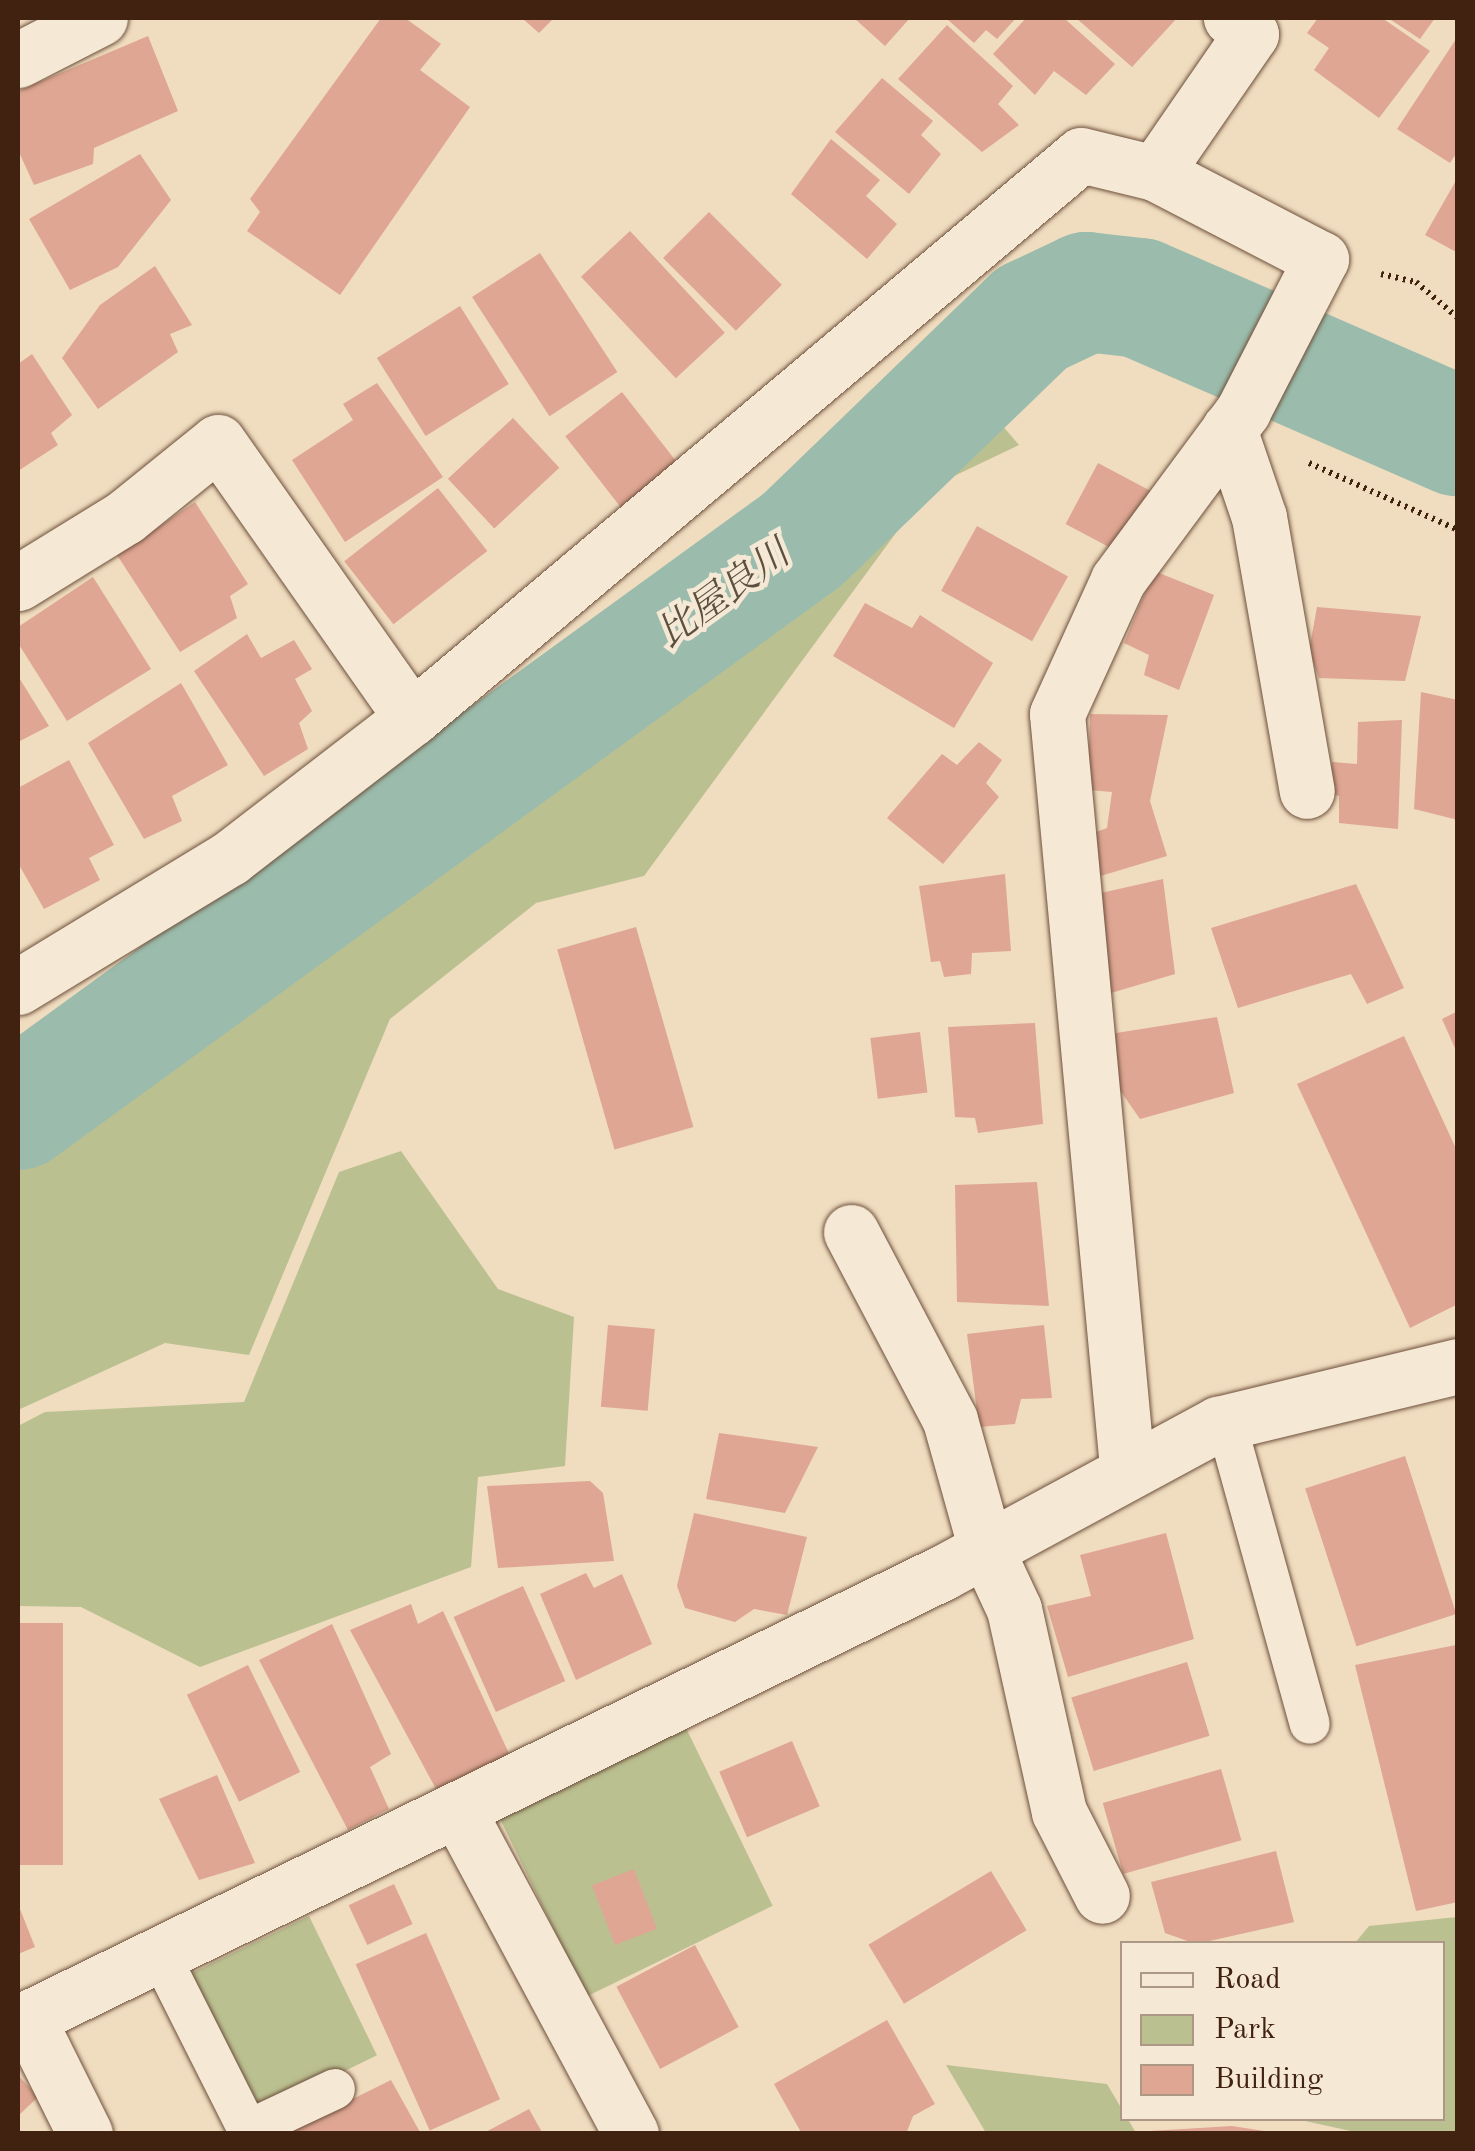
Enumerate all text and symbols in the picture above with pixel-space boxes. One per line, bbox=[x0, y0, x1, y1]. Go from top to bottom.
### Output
water label: 比屋良川 bbox=[650, 533, 800, 659]
legend bbox=[1120, 1941, 1445, 2121]
text: Road bbox=[1214, 1965, 1281, 1995]
text: Park bbox=[1214, 2015, 1276, 2045]
text: Building bbox=[1214, 2065, 1323, 2095]

